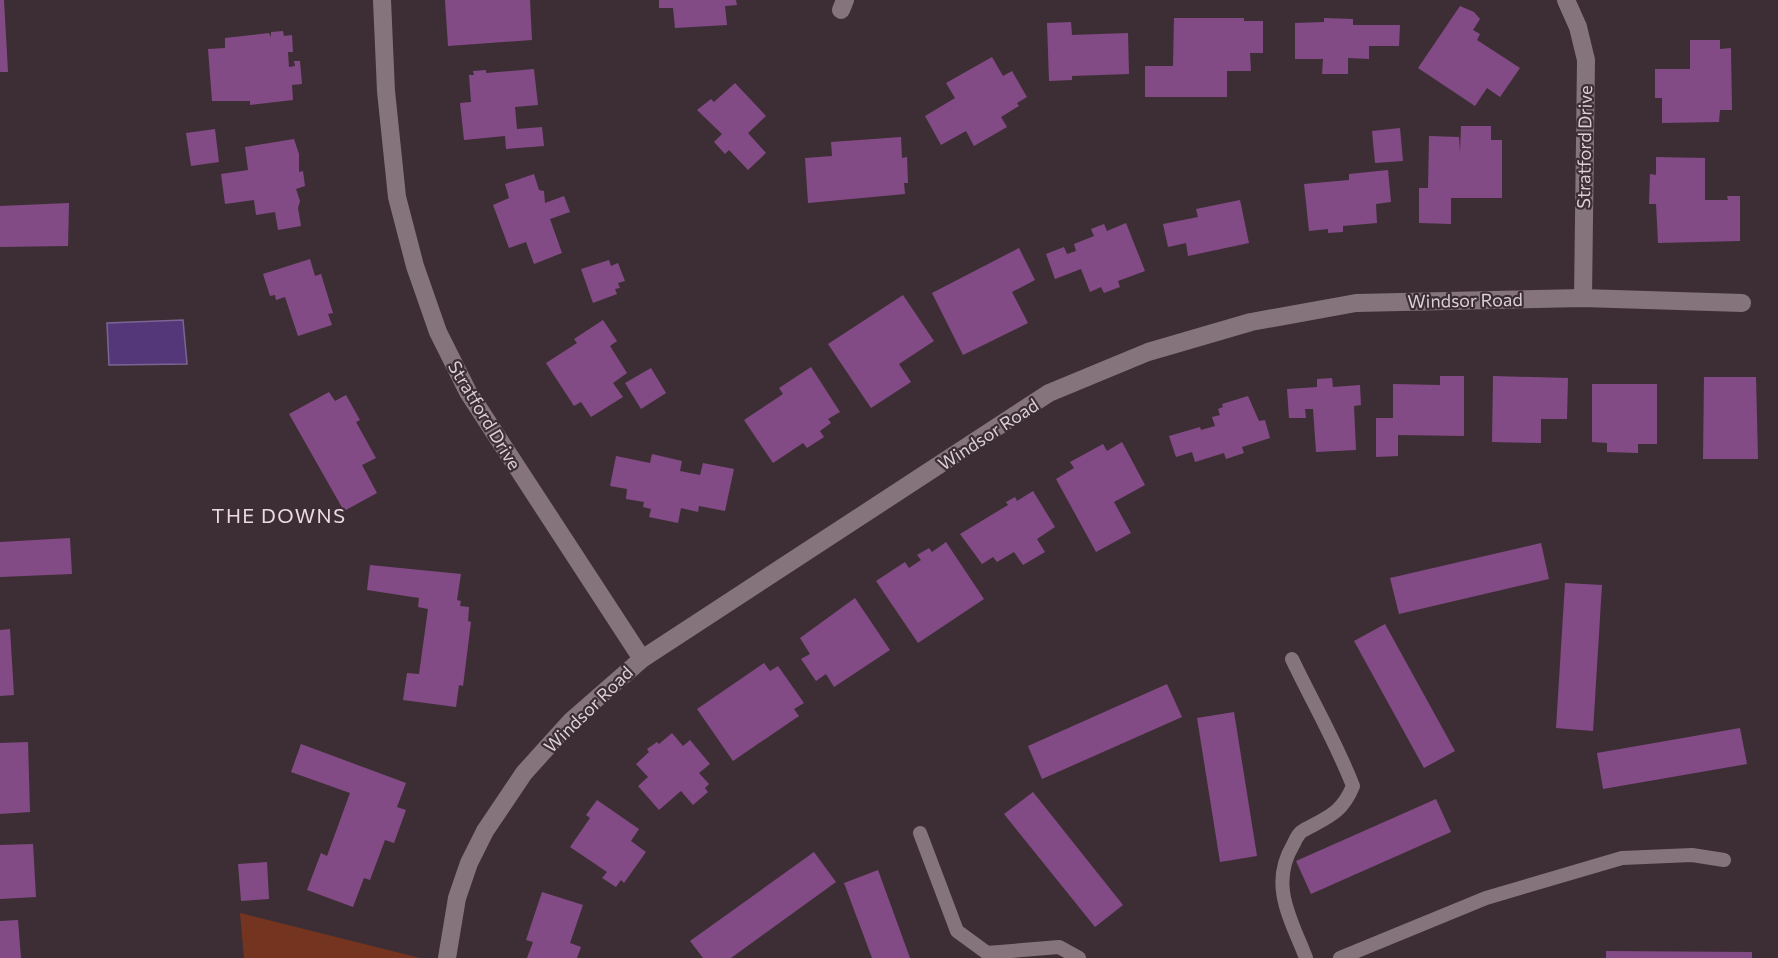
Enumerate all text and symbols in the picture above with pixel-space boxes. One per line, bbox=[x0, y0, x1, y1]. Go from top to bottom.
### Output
street label: Stratford Drive bbox=[1572, 85, 1596, 209]
street label: Windsor Road bbox=[1407, 288, 1523, 312]
street label: Stratford Drive bbox=[444, 357, 526, 473]
street label: Windsor Road bbox=[934, 393, 1042, 475]
district label: THE DOWNS bbox=[212, 503, 346, 527]
street label: Windsor Road bbox=[539, 661, 637, 757]

